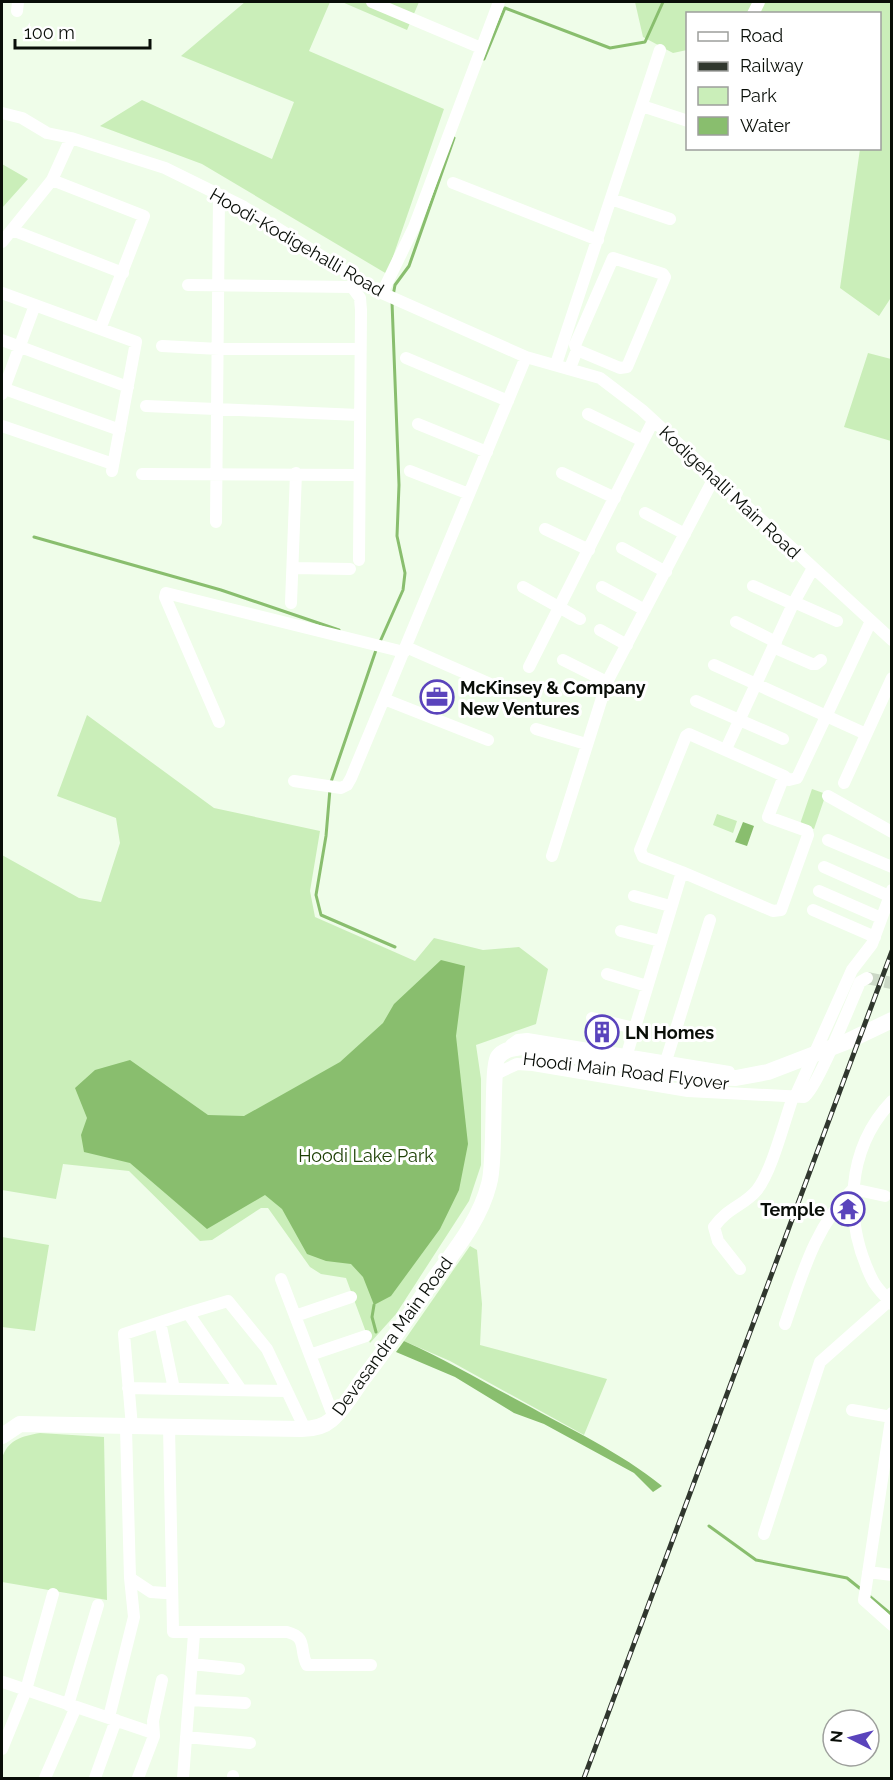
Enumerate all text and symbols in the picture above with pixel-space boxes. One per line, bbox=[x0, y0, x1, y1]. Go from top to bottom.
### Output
scale bar bbox=[15, 12, 150, 50]
legend bbox=[686, 12, 881, 150]
text: 100 m bbox=[24, 22, 75, 43]
text: Road bbox=[740, 25, 783, 46]
text: Railway bbox=[740, 55, 804, 76]
text: Park bbox=[740, 85, 777, 106]
text: Water bbox=[740, 115, 791, 136]
street label: Hoodi-Kodigehalli Road bbox=[206, 184, 388, 300]
street label: Kodigehalli Main Road bbox=[655, 421, 805, 563]
place label: McKinsey & Company New Ventures bbox=[460, 677, 646, 719]
office icon: McKinsey & Company New Ventures bbox=[419, 679, 455, 715]
building icon: LN Homes bbox=[584, 1014, 620, 1050]
place label: LN Homes bbox=[625, 1022, 714, 1043]
street label: Hoodi Main Road Flyover bbox=[522, 1048, 731, 1094]
park label: Hoodi Lake Park bbox=[298, 1145, 434, 1166]
temple icon: Temple bbox=[830, 1191, 866, 1227]
place label: Temple bbox=[760, 1199, 825, 1220]
street label: Devasandra Main Road bbox=[327, 1253, 457, 1419]
north arrow bbox=[821, 1708, 881, 1768]
text: N bbox=[826, 1729, 847, 1744]

